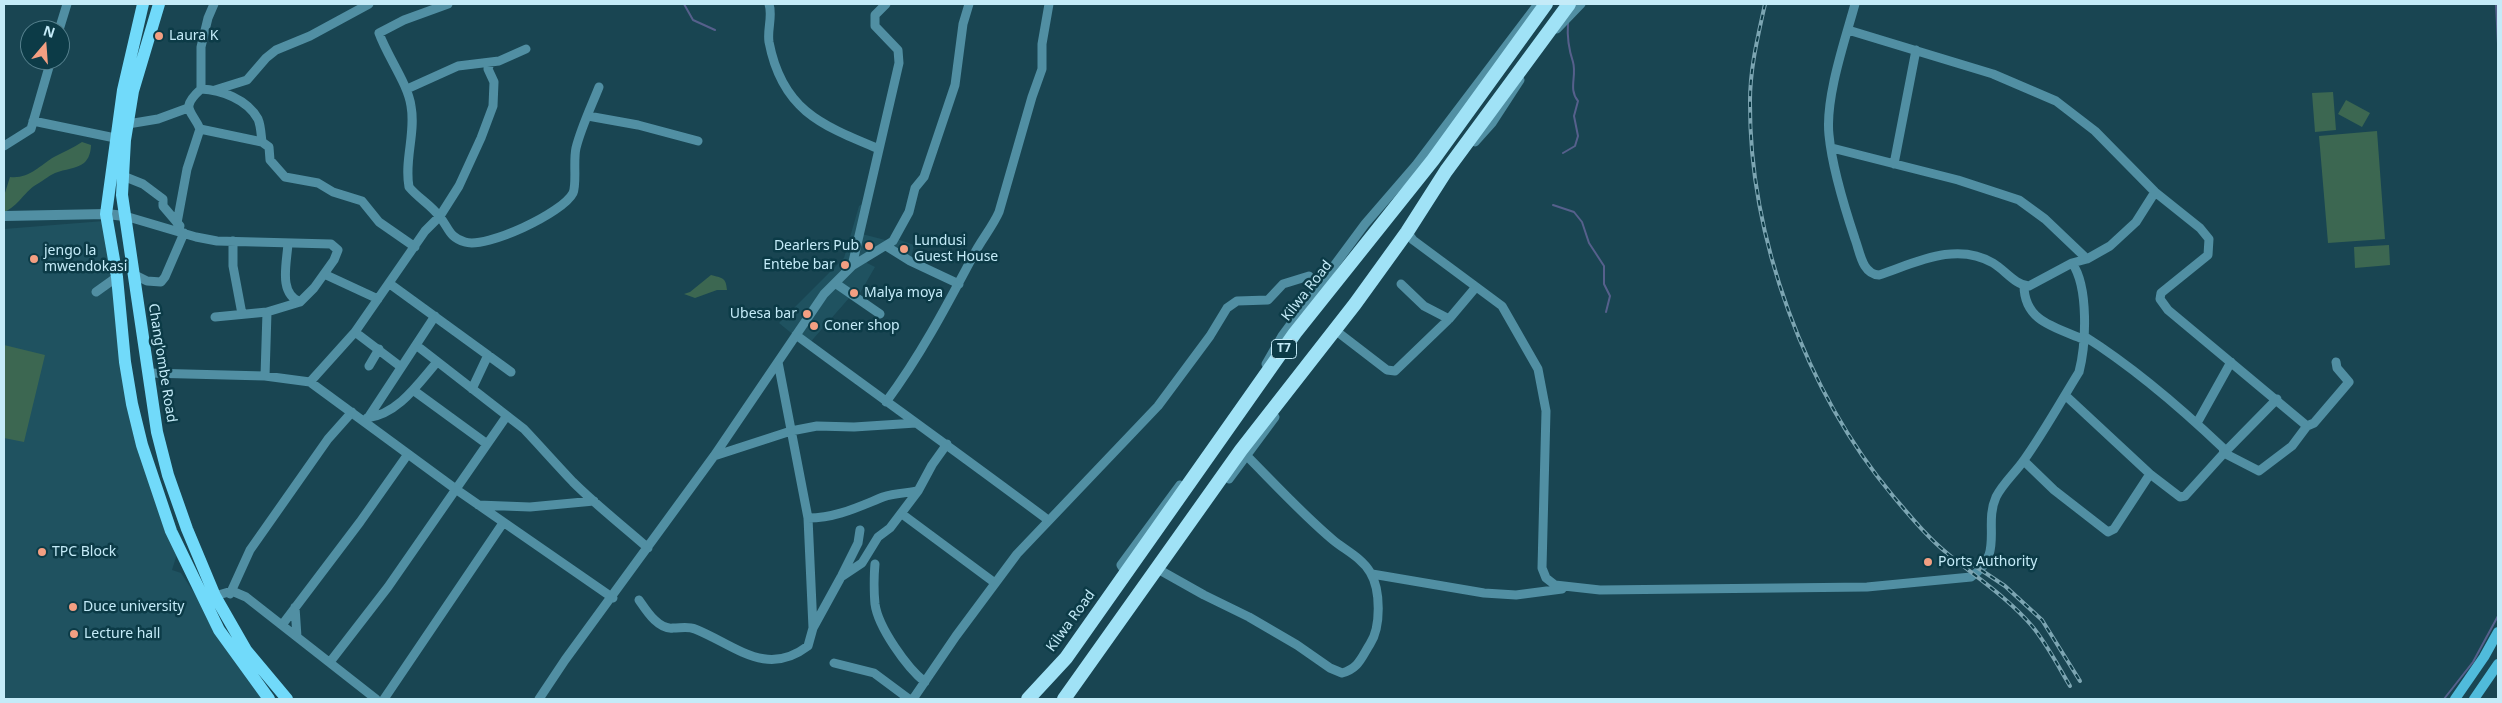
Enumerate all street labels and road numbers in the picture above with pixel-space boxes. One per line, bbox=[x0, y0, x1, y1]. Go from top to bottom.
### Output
street label: Kilwa Road bbox=[1278, 257, 1336, 325]
street label: Chang'ombe Road bbox=[144, 302, 180, 424]
road number: T7 bbox=[1272, 339, 1296, 358]
street label: Kilwa Road bbox=[1043, 587, 1099, 655]

